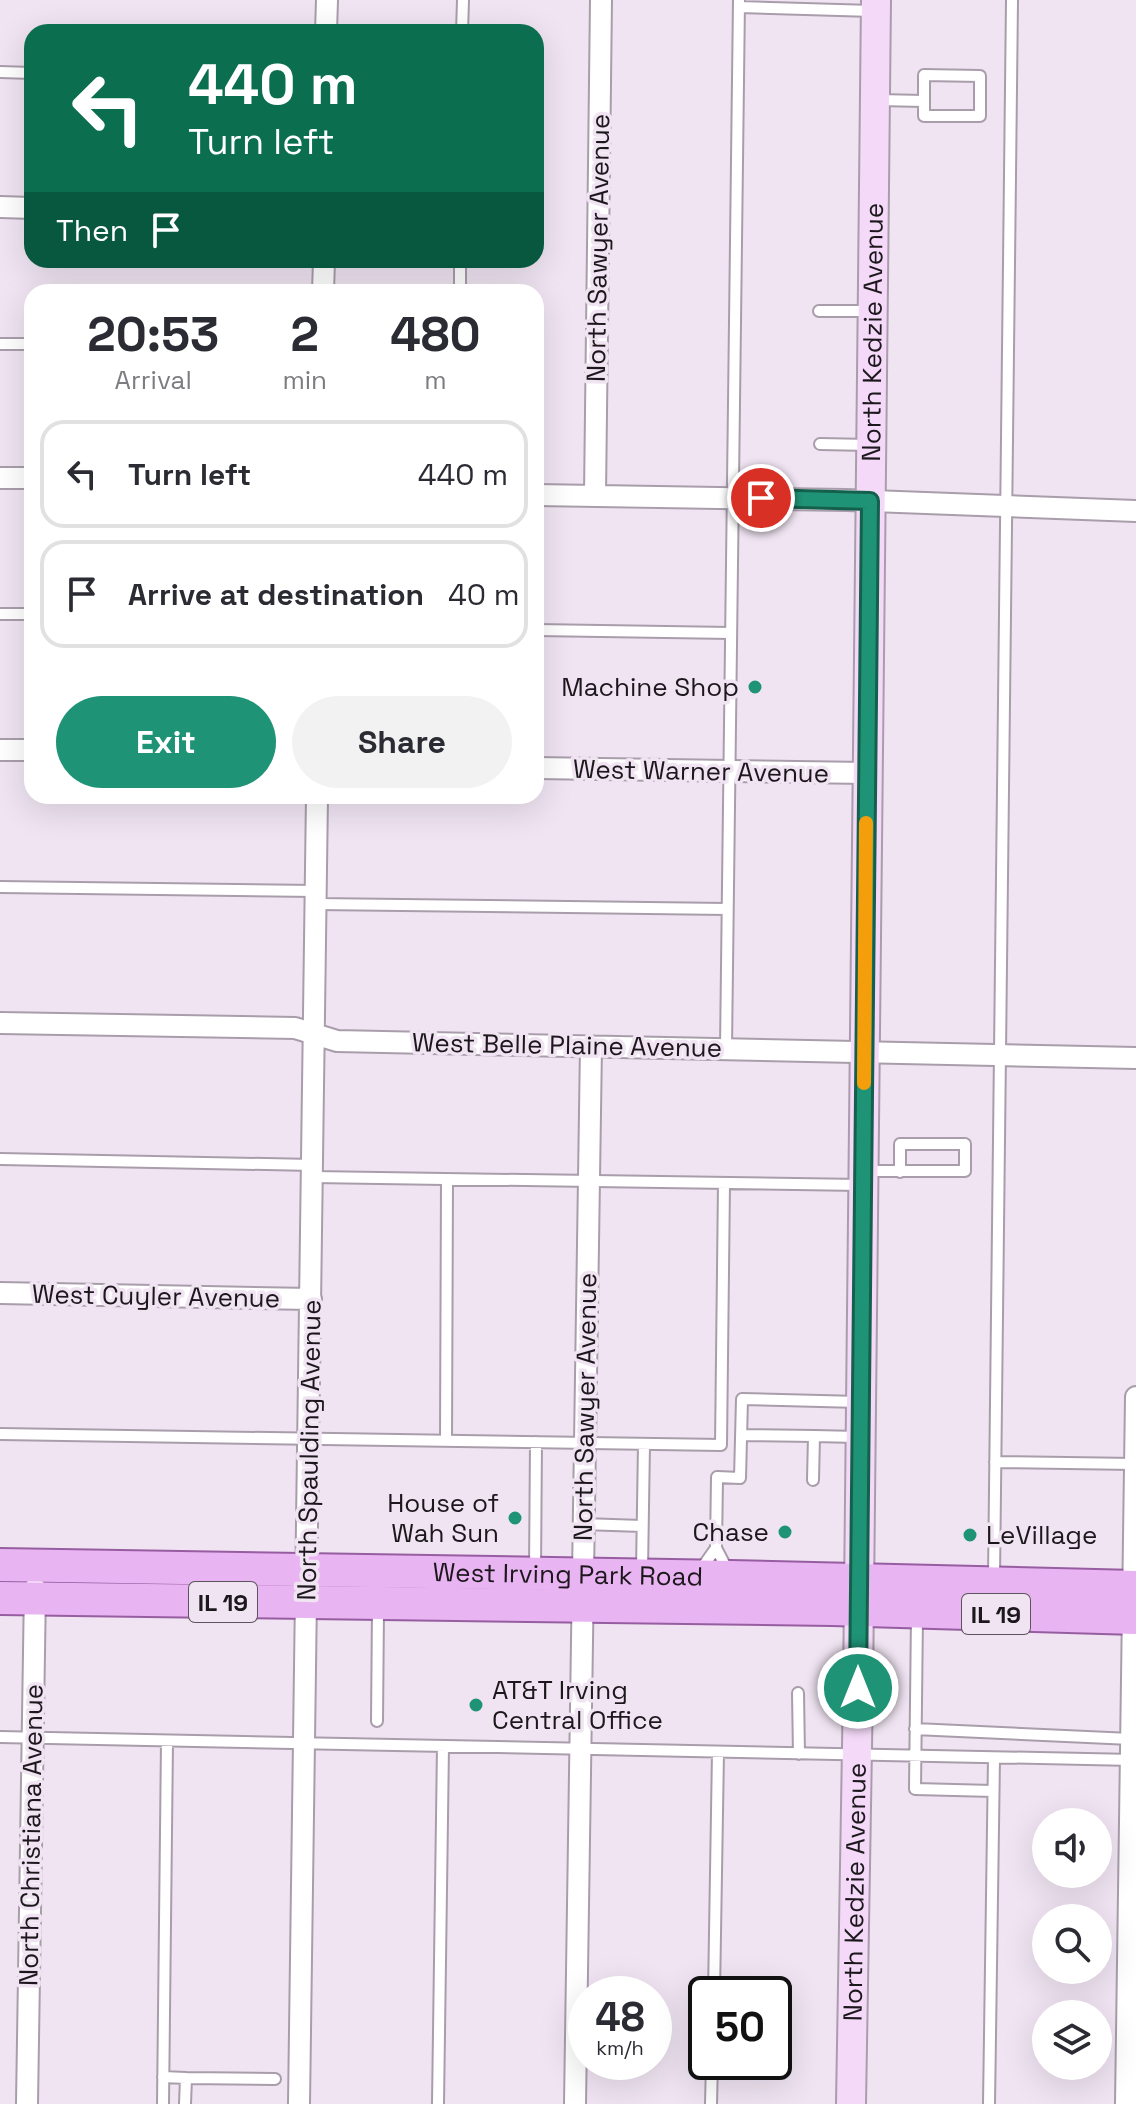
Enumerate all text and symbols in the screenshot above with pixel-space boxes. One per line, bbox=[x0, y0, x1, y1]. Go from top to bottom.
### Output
text: 440 m bbox=[188, 49, 358, 120]
icon: left bbox=[56, 56, 160, 160]
street label: North Sawyer Avenue bbox=[579, 114, 617, 382]
text: Turn left bbox=[188, 119, 335, 165]
street label: North Kedzie Avenue bbox=[854, 203, 891, 462]
icon: arrive bbox=[144, 208, 188, 252]
text: Then bbox=[56, 211, 128, 250]
text: 20:53 bbox=[87, 304, 219, 365]
text: 2 bbox=[290, 304, 319, 365]
text: 480 bbox=[390, 304, 481, 365]
text: Arrival bbox=[115, 363, 192, 397]
text: min bbox=[282, 363, 327, 397]
text: m bbox=[424, 363, 447, 397]
icon: left bbox=[60, 452, 104, 496]
text: Turn left bbox=[128, 455, 251, 494]
text: 440 m bbox=[418, 455, 508, 494]
pin bbox=[727, 464, 795, 532]
icon: arrive bbox=[739, 476, 783, 520]
icon: arrive bbox=[60, 572, 104, 616]
text: Arrive at destination bbox=[128, 575, 424, 614]
text: 40 m bbox=[448, 575, 520, 614]
place label: Machine Shop bbox=[561, 670, 739, 704]
marker: Machine Shop bbox=[746, 678, 764, 696]
button: Exit bbox=[56, 696, 276, 788]
button: Share bbox=[292, 696, 512, 788]
street label: West Warner Avenue bbox=[573, 752, 829, 790]
street label: West Belle Plaine Avenue bbox=[412, 1025, 722, 1065]
street label: North Sawyer Avenue bbox=[566, 1273, 604, 1541]
street label: West Cuyler Avenue bbox=[32, 1277, 280, 1315]
street label: North Spaulding Avenue bbox=[289, 1299, 329, 1601]
place label: House of Wah Sun bbox=[387, 1486, 499, 1550]
marker: House of Wah Sun bbox=[506, 1509, 524, 1527]
place label: Chase bbox=[692, 1515, 769, 1549]
place label: LeVillage bbox=[986, 1518, 1097, 1552]
marker: Chase bbox=[776, 1523, 794, 1541]
marker: LeVillage bbox=[961, 1526, 979, 1544]
street label: West Irving Park Road bbox=[432, 1555, 703, 1594]
road number: IL 19 bbox=[189, 1582, 257, 1622]
road number: IL 19 bbox=[962, 1594, 1030, 1634]
position arrow bbox=[816, 1646, 900, 1730]
place label: AT&T Irving Central Office bbox=[492, 1673, 663, 1737]
street label: North Christiana Avenue bbox=[11, 1684, 51, 1986]
marker: AT&T Irving Central Office bbox=[467, 1696, 485, 1714]
street label: North Kedzie Avenue bbox=[835, 1762, 874, 2022]
map controls bbox=[1032, 1808, 1112, 2080]
button: sound bbox=[1032, 1808, 1112, 1888]
button: search bbox=[1032, 1904, 1112, 1984]
speed limit sign: 50 bbox=[688, 1976, 792, 2080]
text: 48 bbox=[595, 1992, 645, 2043]
button: layers bbox=[1032, 2000, 1112, 2080]
text: km/h bbox=[596, 2035, 644, 2061]

